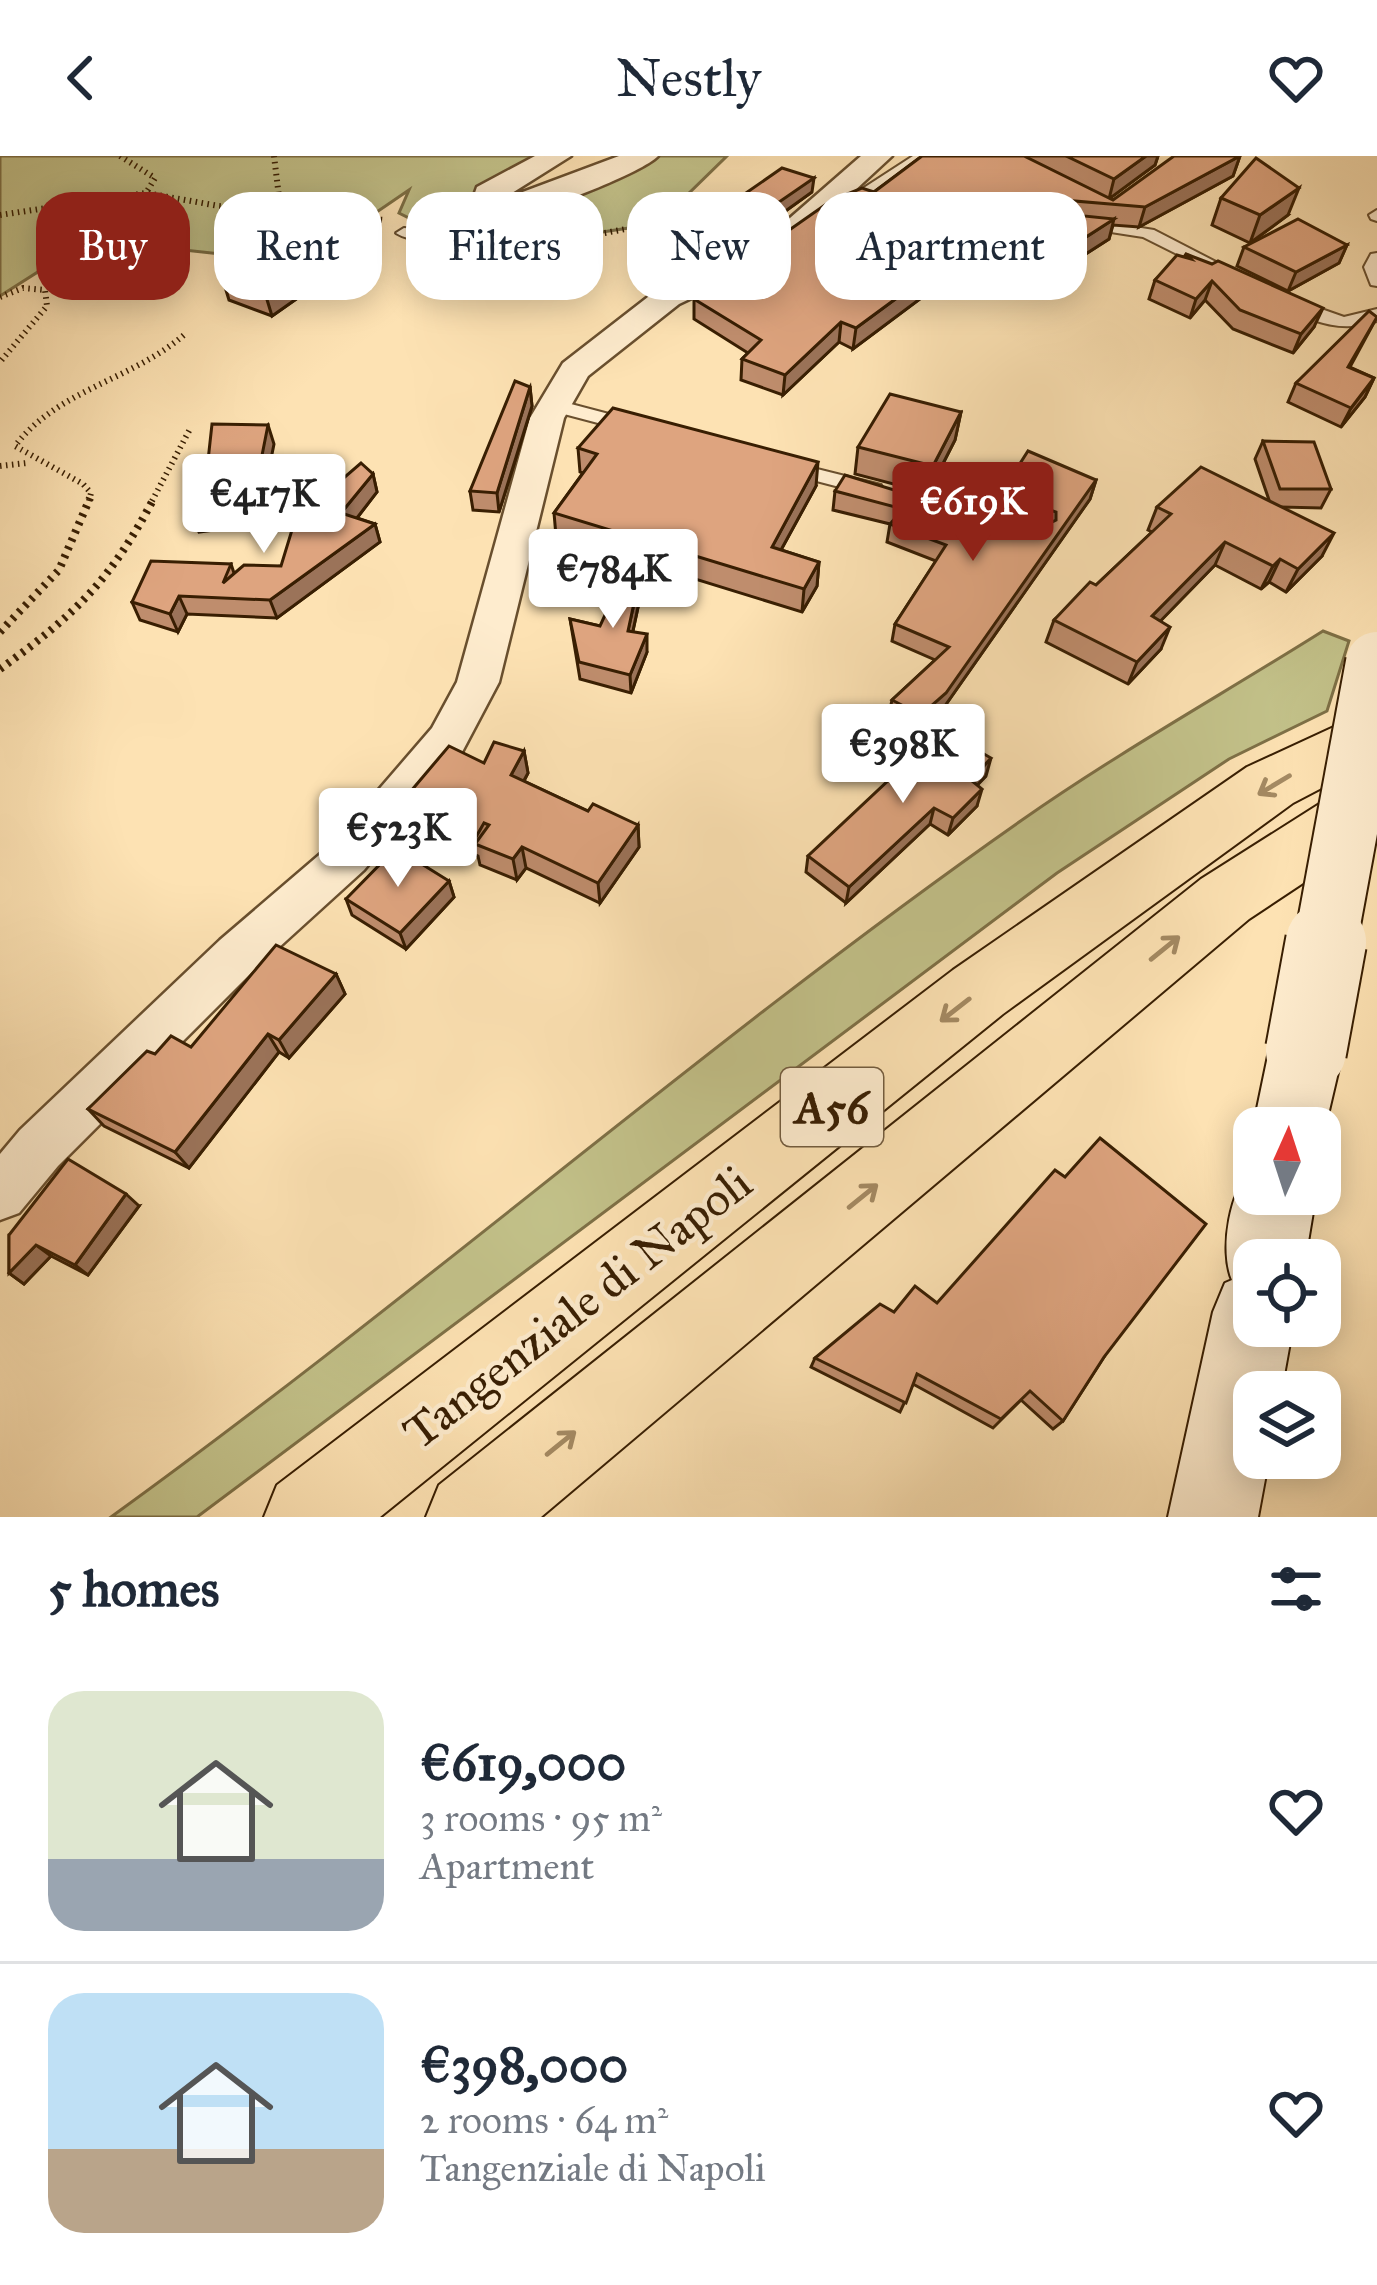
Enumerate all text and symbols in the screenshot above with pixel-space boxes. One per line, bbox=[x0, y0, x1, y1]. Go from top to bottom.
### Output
icon: back bbox=[48, 45, 114, 111]
text: Nestly bbox=[616, 45, 761, 111]
icon: heart bbox=[1263, 45, 1329, 111]
chip: Buy bbox=[36, 192, 190, 300]
chip: Rent bbox=[214, 192, 382, 300]
chip: Filters bbox=[406, 192, 603, 300]
chip: New bbox=[627, 192, 791, 300]
chip: Apartment bbox=[815, 192, 1087, 300]
pin: €417K bbox=[180, 454, 348, 556]
pin: €619K bbox=[889, 462, 1057, 564]
text: €417K bbox=[209, 469, 319, 517]
text: €619K bbox=[919, 477, 1027, 525]
pin: €784K bbox=[529, 529, 697, 631]
text: €784K bbox=[556, 544, 670, 592]
pin: €398K bbox=[819, 704, 987, 806]
text: €398K bbox=[849, 719, 957, 767]
one-way arrow bbox=[1257, 773, 1291, 797]
pin: €523K bbox=[314, 788, 482, 890]
text: €523K bbox=[346, 803, 450, 851]
one-way arrow bbox=[1148, 936, 1180, 962]
one-way arrow bbox=[940, 996, 972, 1023]
road number: A56 bbox=[781, 1068, 883, 1146]
north arrow bbox=[1233, 1107, 1341, 1215]
map controls bbox=[1233, 1107, 1341, 1479]
street label: Tangenziale di Napoli bbox=[391, 1153, 763, 1461]
one-way arrow bbox=[847, 1182, 878, 1210]
button: locate bbox=[1233, 1239, 1341, 1347]
button: layers bbox=[1233, 1371, 1341, 1479]
one-way arrow bbox=[545, 1430, 577, 1457]
icon: filters bbox=[1263, 1556, 1329, 1622]
text: 5 homes bbox=[48, 1558, 219, 1620]
text: €619,000 bbox=[420, 1732, 626, 1794]
icon: home bbox=[144, 1739, 288, 1883]
icon: heart bbox=[1263, 1778, 1329, 1844]
text: 3 rooms · 95 m² bbox=[420, 1794, 662, 1842]
text: Apartment bbox=[420, 1842, 594, 1890]
text: €398,000 bbox=[420, 2034, 628, 2096]
icon: home bbox=[144, 2041, 288, 2185]
icon: heart bbox=[1263, 2080, 1329, 2146]
text: 2 rooms · 64 m² bbox=[420, 2096, 668, 2144]
text: Tangenziale di Napoli bbox=[420, 2144, 766, 2192]

